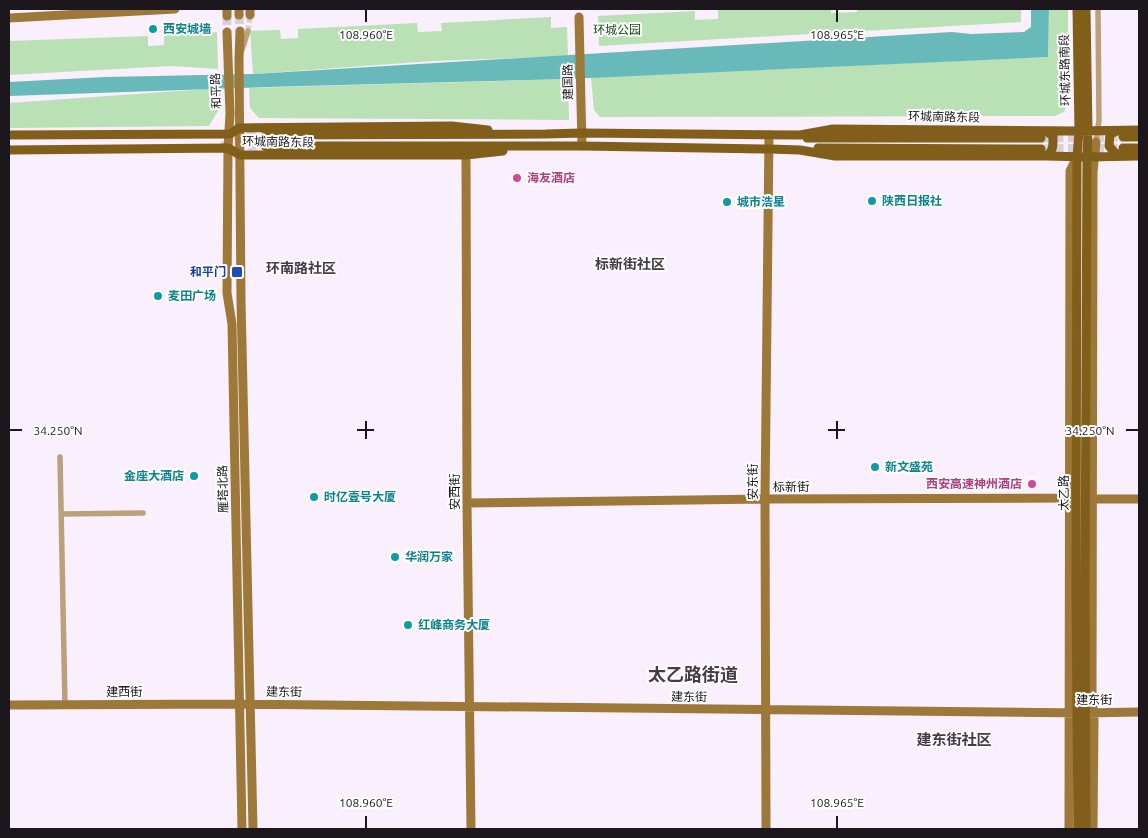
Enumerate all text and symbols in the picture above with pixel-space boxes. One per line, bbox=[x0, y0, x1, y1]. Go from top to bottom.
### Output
place label: 西安城墙 bbox=[163, 22, 211, 35]
marker: 西安城墙 bbox=[147, 23, 159, 35]
park label: 环城公园 bbox=[593, 23, 641, 36]
text: 108.960°E bbox=[339, 28, 393, 41]
text: 108.965°E bbox=[810, 28, 864, 41]
street label: 环城东路南段 bbox=[1057, 34, 1072, 106]
street label: 建国路 bbox=[561, 64, 574, 100]
street label: 和平路 bbox=[208, 73, 223, 109]
street label: 环城南路东段 bbox=[908, 109, 980, 124]
street label: 环城南路东段 bbox=[242, 134, 314, 149]
place label: 海友酒店 bbox=[527, 171, 575, 184]
marker: 海友酒店 bbox=[511, 172, 523, 184]
place label: 陕西日报社 bbox=[882, 194, 942, 207]
place label: 城市浩星 bbox=[737, 195, 785, 208]
marker: 陕西日报社 bbox=[866, 195, 878, 207]
marker: 城市浩星 bbox=[721, 196, 733, 208]
district label: 标新街社区 bbox=[595, 256, 665, 272]
district label: 环南路社区 bbox=[266, 260, 336, 276]
place label: 和平门 bbox=[190, 265, 226, 278]
marker: 和平门 bbox=[230, 265, 244, 279]
place label: 麦田广场 bbox=[168, 289, 216, 302]
marker: 麦田广场 bbox=[152, 290, 164, 302]
text: 34.250°N bbox=[33, 424, 83, 437]
text: 34.250°N bbox=[1065, 424, 1115, 437]
place label: 新文盛苑 bbox=[885, 460, 933, 473]
marker: 新文盛苑 bbox=[869, 461, 881, 473]
street label: 安东街 bbox=[746, 464, 759, 500]
street label: 雁塔北路 bbox=[216, 465, 229, 513]
place label: 金座大酒店 bbox=[124, 469, 184, 482]
marker: 金座大酒店 bbox=[188, 470, 200, 482]
street label: 安西街 bbox=[448, 474, 461, 510]
street label: 太乙路 bbox=[1057, 475, 1070, 511]
place label: 西安高速神州酒店 bbox=[926, 477, 1022, 490]
marker: 西安高速神州酒店 bbox=[1026, 478, 1038, 490]
street label: 标新街 bbox=[773, 480, 809, 493]
place label: 时亿壹号大厦 bbox=[324, 490, 396, 503]
marker: 时亿壹号大厦 bbox=[308, 491, 320, 503]
place label: 华润万家 bbox=[405, 550, 453, 563]
marker: 华润万家 bbox=[389, 551, 401, 563]
place label: 红峰商务大厦 bbox=[418, 618, 490, 631]
marker: 红峰商务大厦 bbox=[402, 619, 414, 631]
district label: 太乙路街道 bbox=[648, 664, 738, 684]
street label: 建西街 bbox=[106, 685, 142, 698]
street label: 建东街 bbox=[266, 685, 302, 698]
street label: 建东街 bbox=[671, 690, 707, 703]
street label: 建东街 bbox=[1076, 693, 1112, 706]
district label: 建东街社区 bbox=[916, 731, 992, 748]
text: 108.960°E bbox=[339, 796, 393, 809]
text: 108.965°E bbox=[810, 796, 864, 809]

